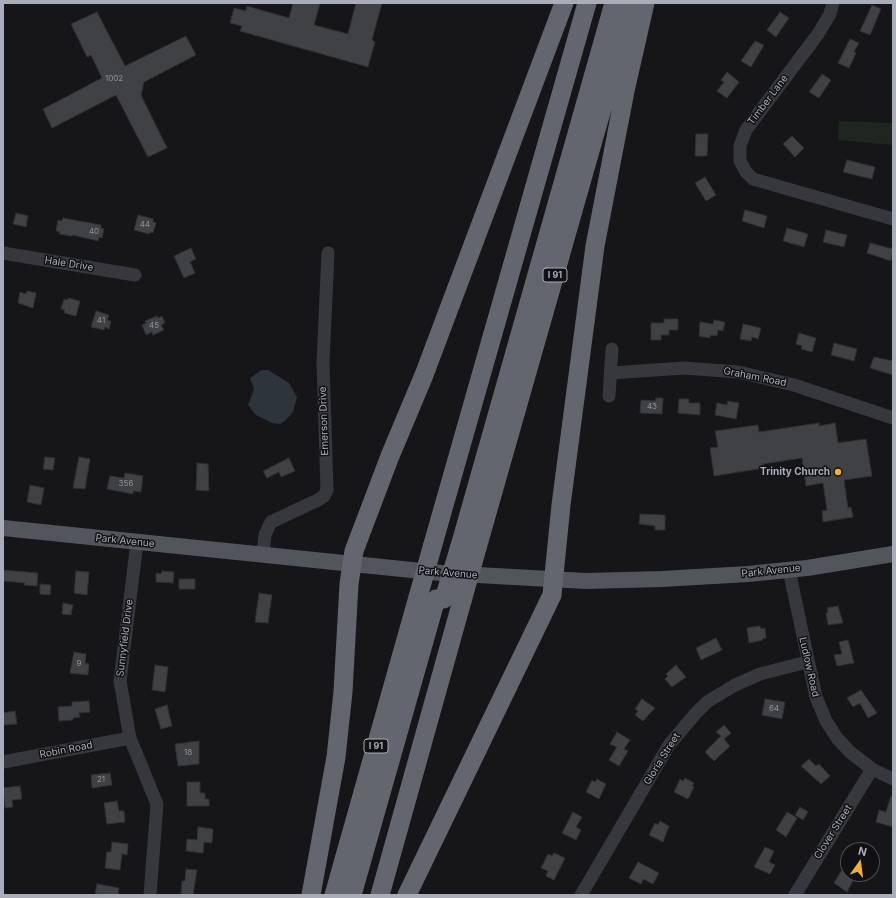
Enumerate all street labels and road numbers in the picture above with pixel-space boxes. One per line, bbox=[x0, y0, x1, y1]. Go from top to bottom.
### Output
street label: Timber Lane bbox=[745, 73, 791, 127]
street label: Hale Drive bbox=[44, 254, 94, 274]
road number: I 91 bbox=[543, 268, 567, 282]
street label: Graham Road bbox=[722, 365, 788, 389]
street label: Emerson Drive bbox=[317, 386, 331, 456]
street label: Park Avenue bbox=[95, 532, 155, 550]
street label: Park Avenue bbox=[741, 562, 801, 580]
street label: Park Avenue bbox=[418, 564, 478, 582]
street label: Sunnyfield Drive bbox=[114, 599, 136, 677]
street label: Ludlow Road bbox=[796, 636, 822, 698]
street label: Gloria Street bbox=[641, 731, 683, 787]
street label: Robin Road bbox=[39, 739, 93, 761]
road number: I 91 bbox=[364, 739, 388, 753]
street label: Clover Street bbox=[812, 803, 854, 861]

